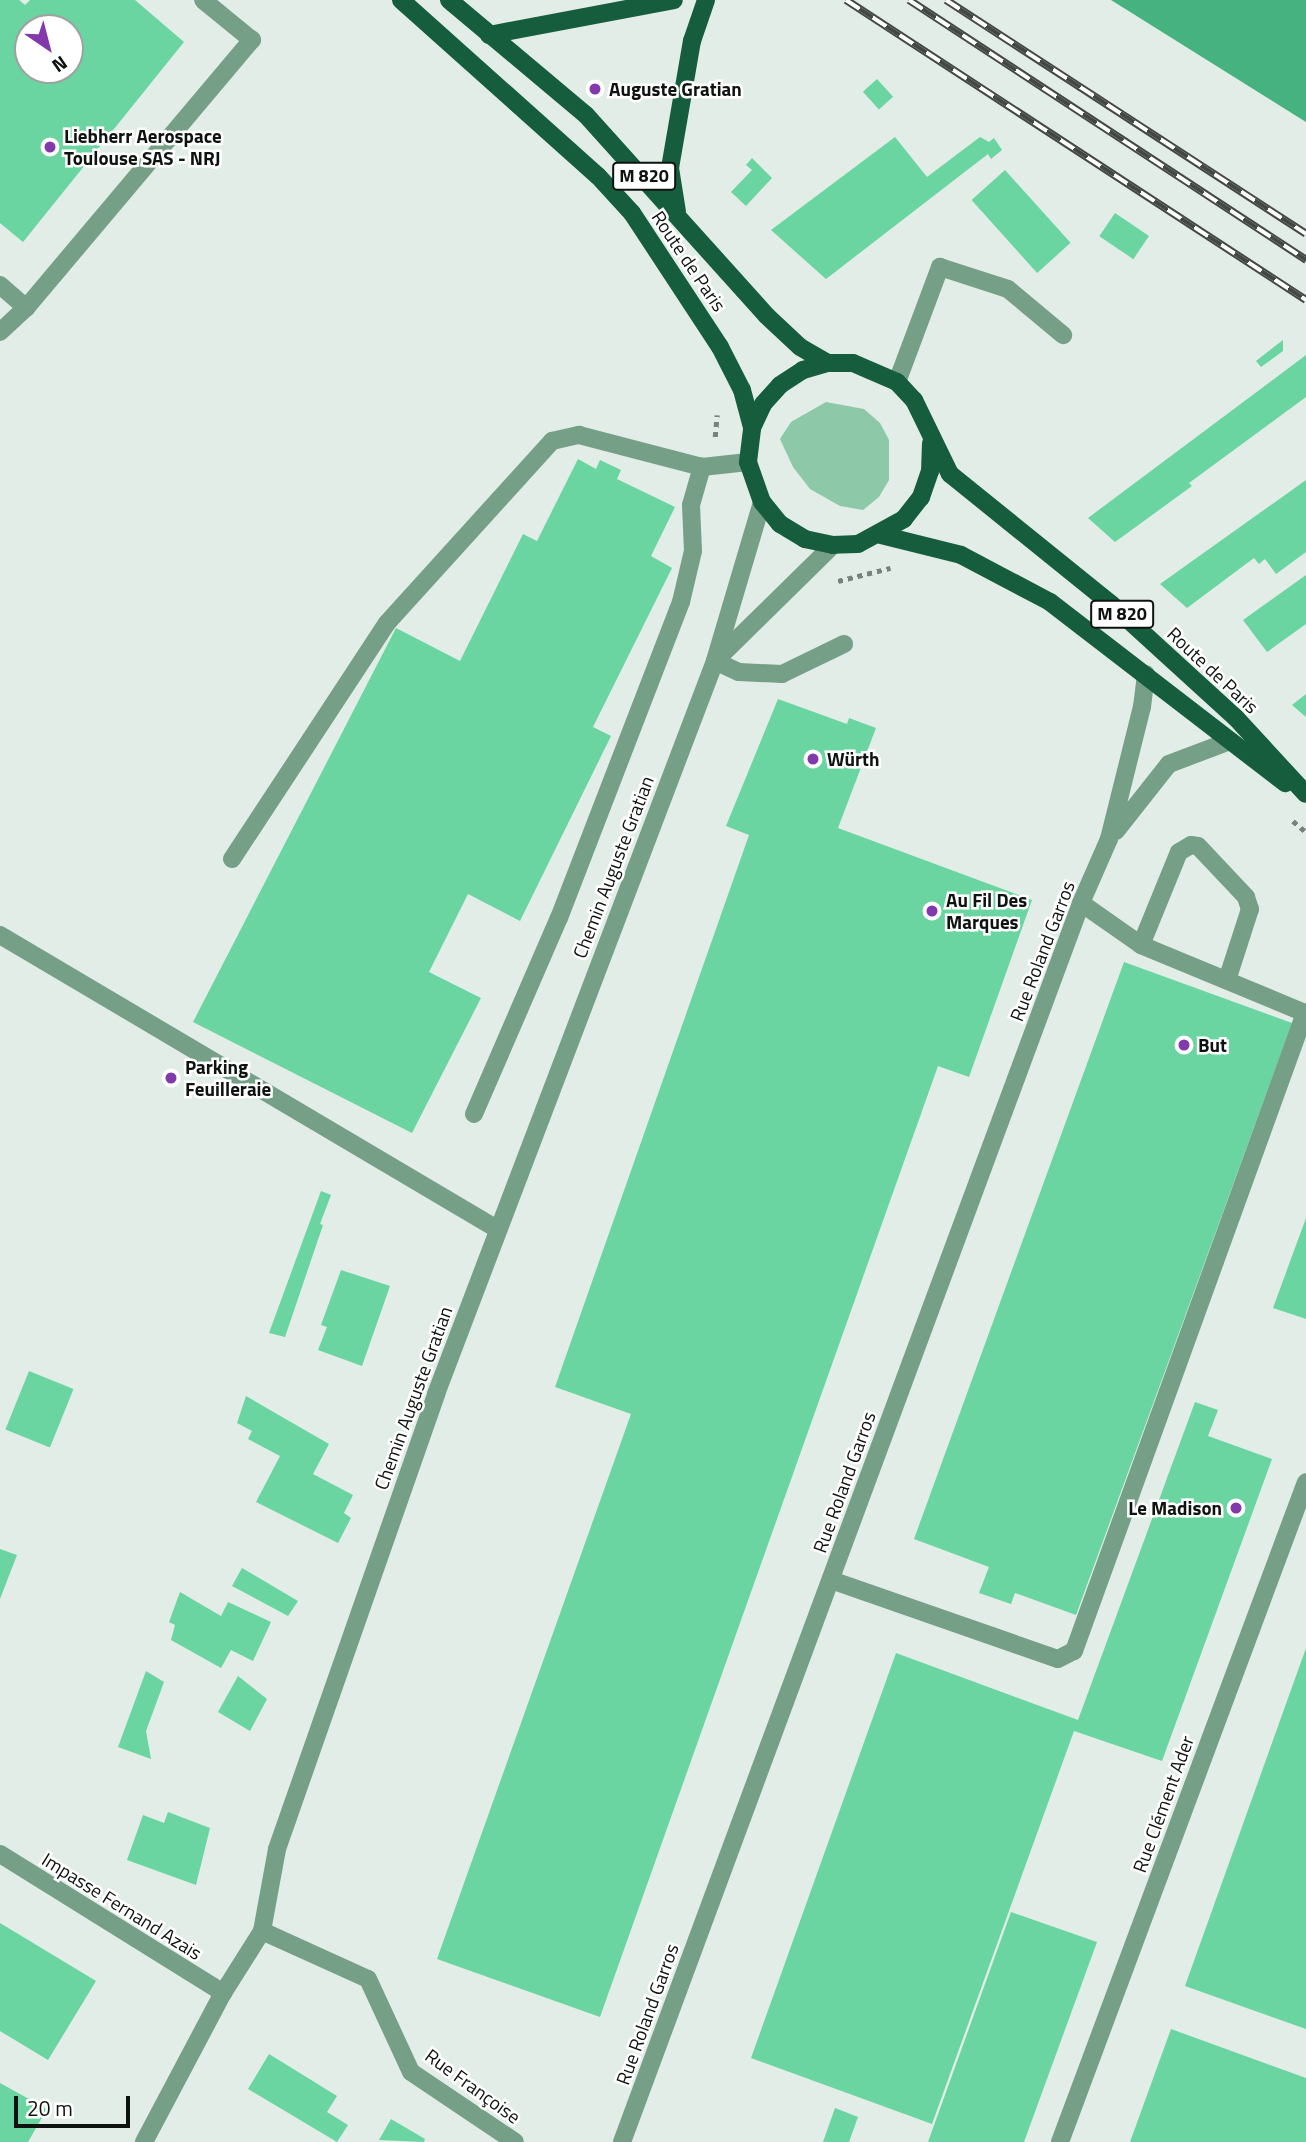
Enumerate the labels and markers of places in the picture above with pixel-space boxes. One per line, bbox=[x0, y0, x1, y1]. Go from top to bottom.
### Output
place label: Auguste Gratian bbox=[609, 78, 742, 100]
marker: Auguste Gratian bbox=[587, 81, 603, 97]
place label: Liebherr Aerospace Toulouse SAS - NRJ bbox=[64, 125, 222, 169]
marker: Liebherr Aerospace Toulouse SAS - NRJ bbox=[42, 139, 58, 155]
place label: Würth bbox=[827, 748, 879, 770]
marker: Würth bbox=[805, 751, 821, 767]
place label: Au Fil Des Marques bbox=[946, 889, 1027, 933]
marker: Au Fil Des Marques bbox=[924, 903, 940, 919]
place label: But bbox=[1198, 1034, 1227, 1056]
marker: But bbox=[1176, 1037, 1192, 1053]
place label: Parking Feuilleraie bbox=[185, 1056, 271, 1100]
marker: Parking Feuilleraie bbox=[163, 1070, 179, 1086]
place label: Le Madison bbox=[1128, 1497, 1222, 1519]
marker: Le Madison bbox=[1228, 1500, 1244, 1516]

